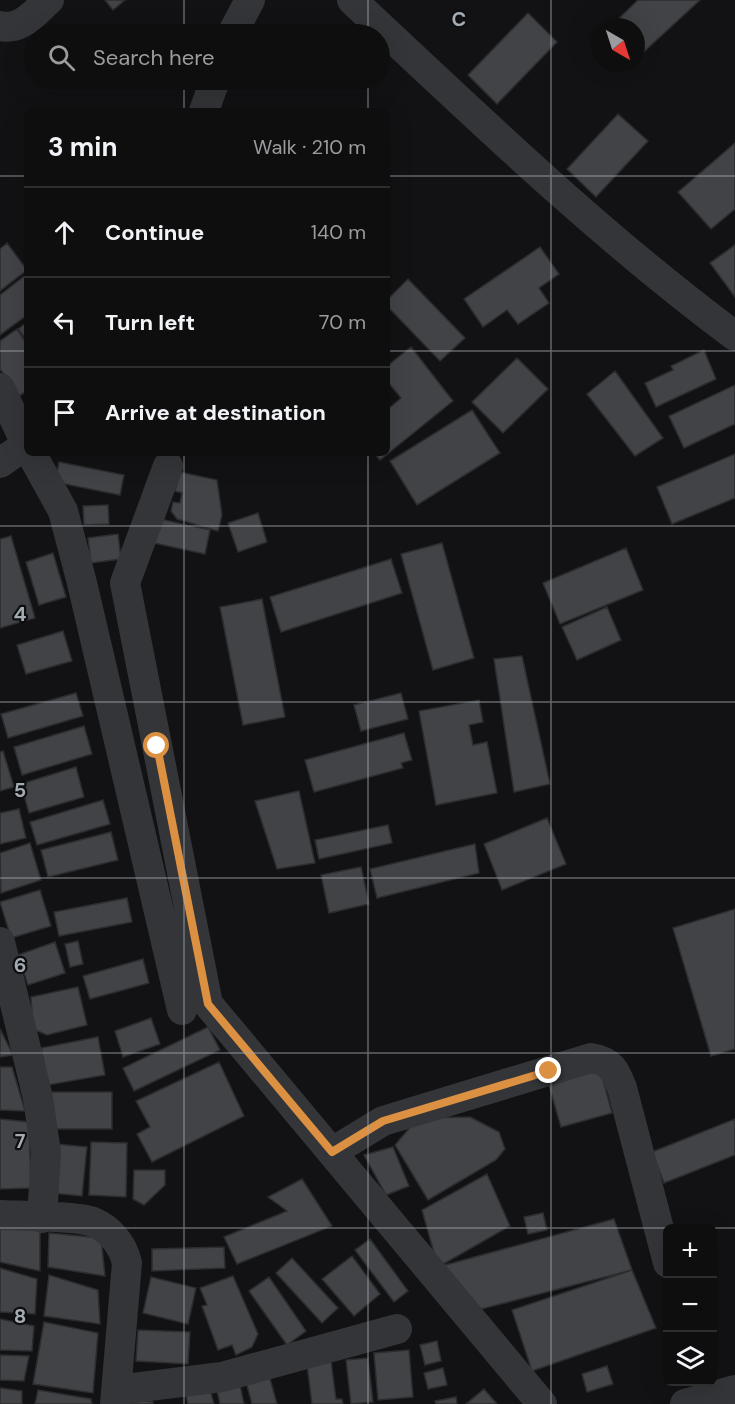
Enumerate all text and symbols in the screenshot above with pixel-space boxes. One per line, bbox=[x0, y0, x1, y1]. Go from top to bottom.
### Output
text: C bbox=[452, 6, 466, 32]
north arrow bbox=[591, 18, 645, 72]
search box bbox=[24, 24, 390, 90]
icon: search bbox=[45, 41, 78, 74]
text: Search here bbox=[93, 43, 214, 72]
text: 3 min bbox=[48, 130, 117, 164]
text: Walk · 210 m bbox=[253, 134, 366, 160]
icon: ahead bbox=[48, 216, 81, 249]
text: Continue bbox=[105, 218, 204, 247]
text: 140 m bbox=[311, 219, 366, 245]
icon: left bbox=[48, 306, 81, 339]
text: Turn left bbox=[105, 308, 195, 337]
text: 70 m bbox=[319, 309, 366, 335]
icon: arrive bbox=[48, 396, 81, 429]
text: Arrive at destination bbox=[105, 398, 326, 427]
text: 4 bbox=[14, 601, 27, 627]
route start bbox=[143, 732, 169, 758]
text: 5 bbox=[14, 777, 26, 803]
text: 6 bbox=[14, 952, 26, 978]
route end bbox=[535, 1057, 561, 1083]
text: 7 bbox=[15, 1128, 26, 1154]
map controls bbox=[663, 1224, 717, 1386]
button: + bbox=[663, 1224, 717, 1278]
button: − bbox=[663, 1278, 717, 1332]
text: 8 bbox=[14, 1303, 26, 1329]
button: layers bbox=[663, 1332, 717, 1386]

